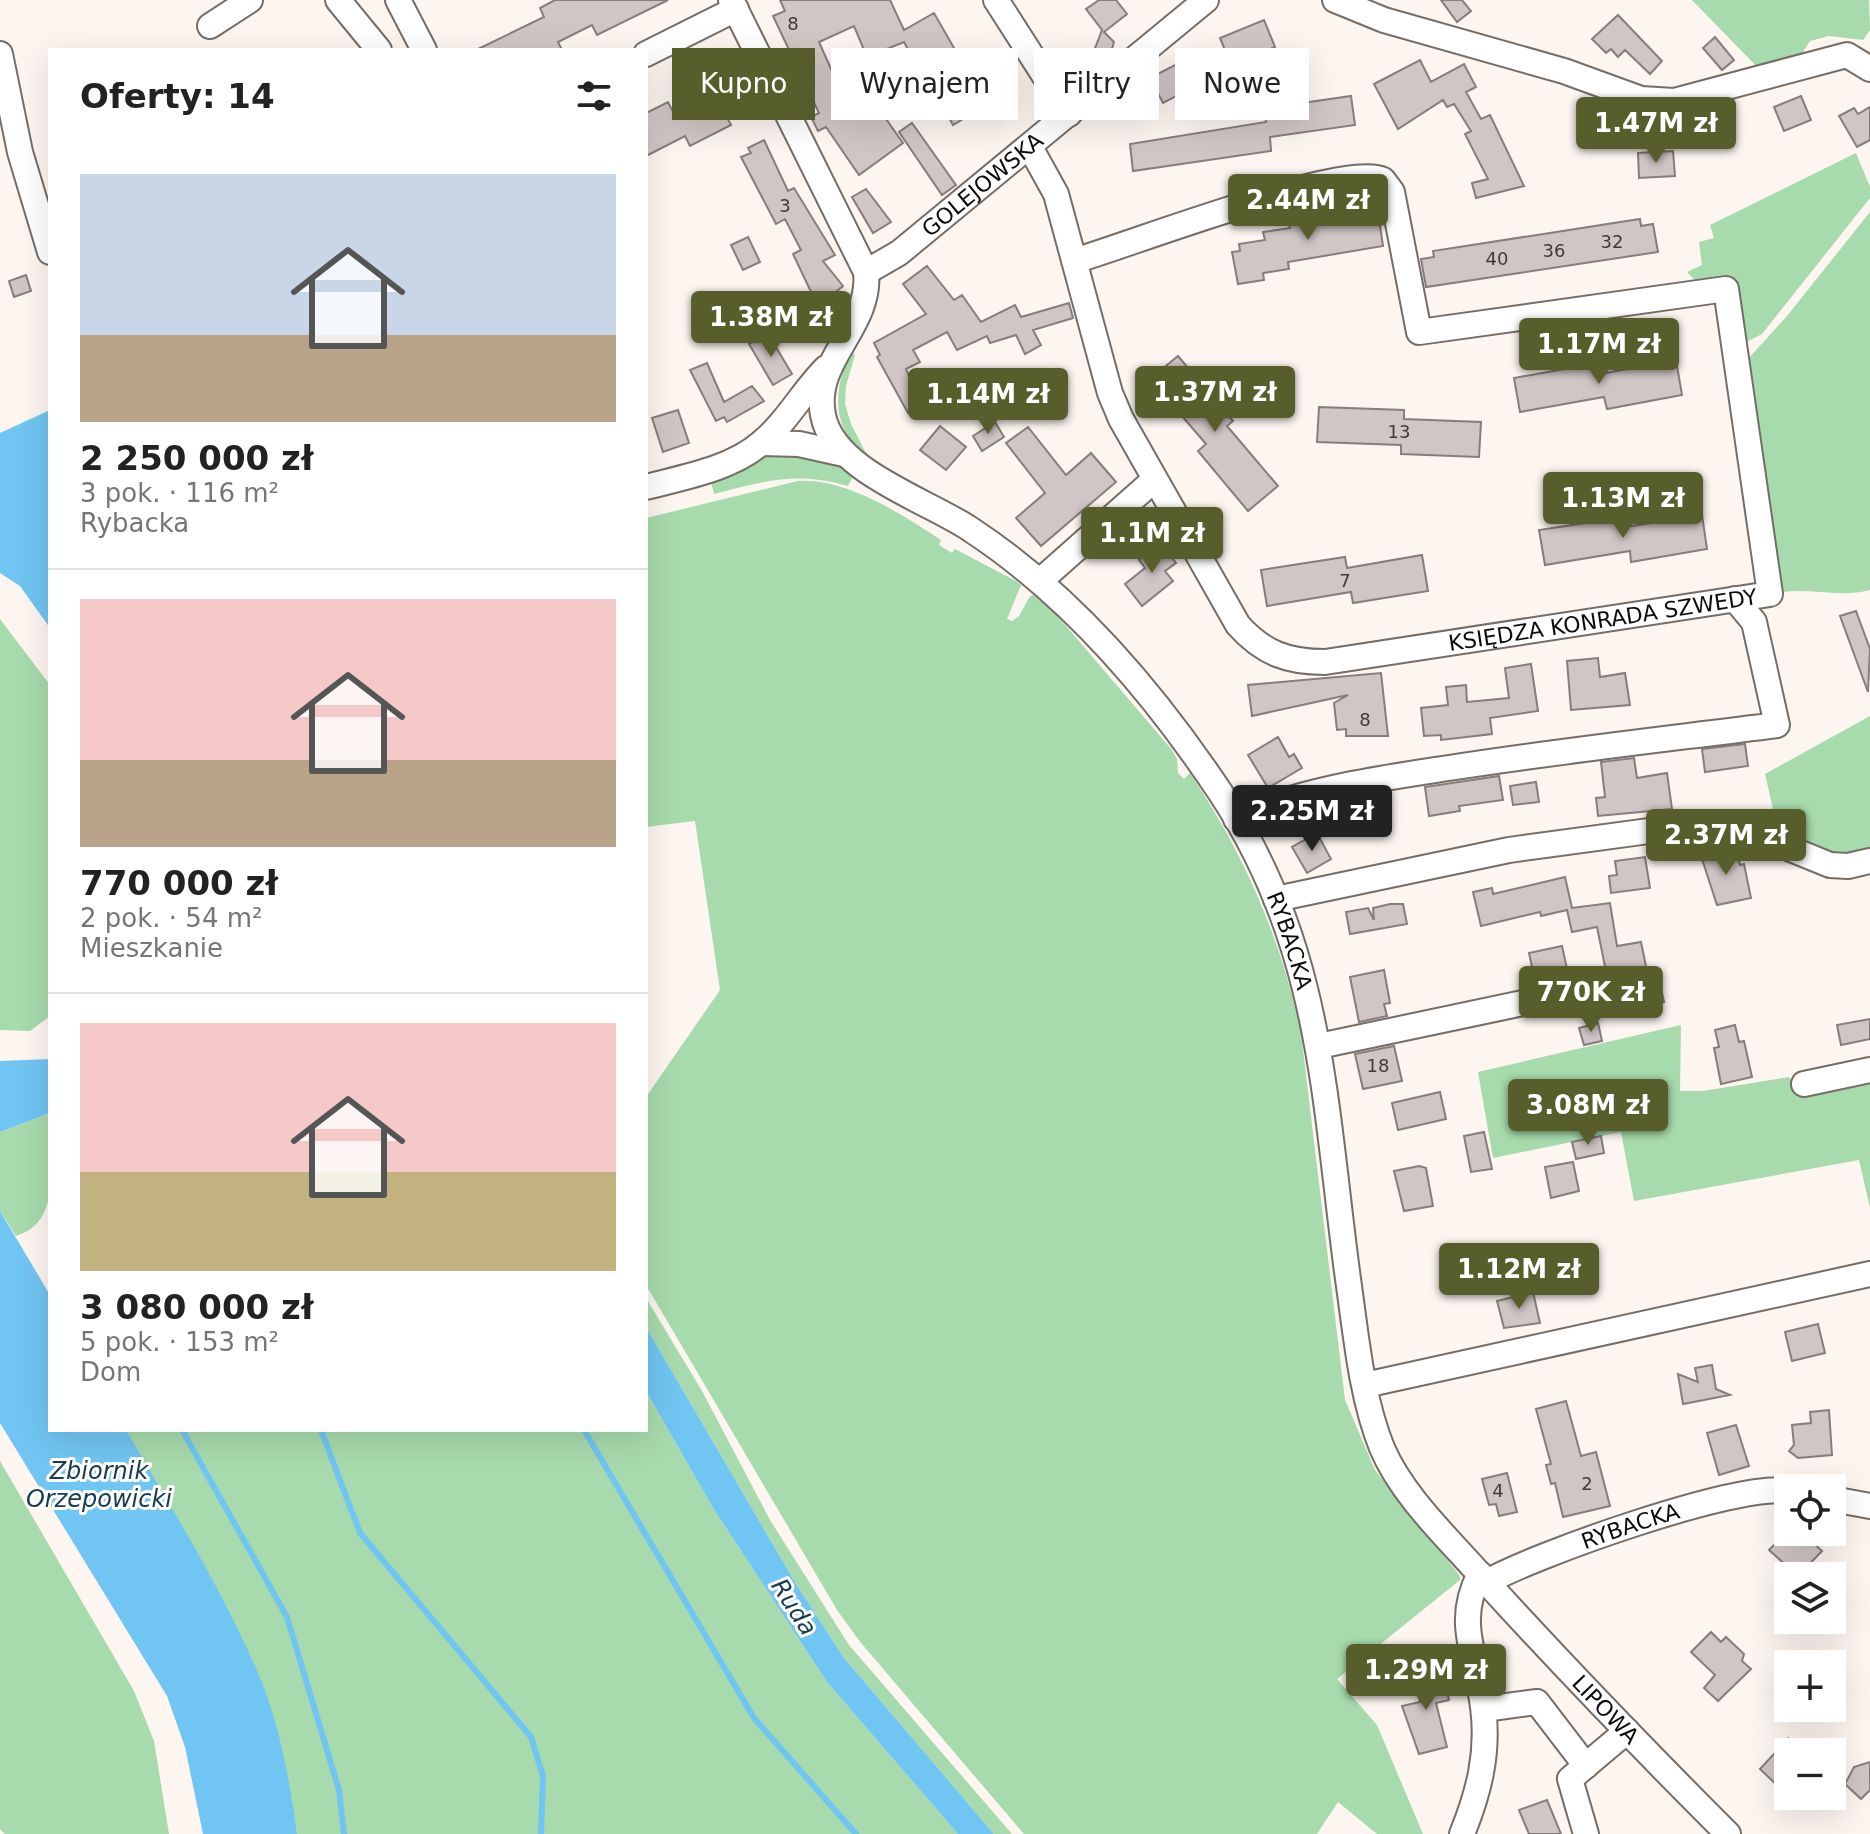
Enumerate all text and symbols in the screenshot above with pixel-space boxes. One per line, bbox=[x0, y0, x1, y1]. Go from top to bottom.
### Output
house number: 8 bbox=[787, 13, 799, 34]
chip: Kupno bbox=[672, 48, 815, 120]
chip: Wynajem bbox=[831, 48, 1018, 120]
chip: Filtry bbox=[1034, 48, 1159, 120]
chip: Nowe bbox=[1175, 48, 1309, 120]
icon: filters bbox=[572, 74, 616, 118]
text: Oferty: 14 bbox=[80, 76, 275, 116]
pin: 1.47M zł bbox=[1573, 97, 1739, 165]
text: 1.47M zł bbox=[1594, 108, 1718, 138]
street label: GOLEJOWSKA bbox=[917, 128, 1048, 242]
pin: 2.44M zł bbox=[1225, 174, 1391, 242]
text: 2.44M zł bbox=[1246, 185, 1370, 215]
house number: 3 bbox=[779, 195, 791, 216]
icon: home bbox=[276, 226, 420, 370]
house number: 32 bbox=[1601, 231, 1623, 252]
house number: 36 bbox=[1543, 240, 1565, 261]
house number: 40 bbox=[1486, 248, 1508, 269]
pin: 1.38M zł bbox=[688, 291, 854, 359]
text: 1.38M zł bbox=[709, 302, 833, 332]
pin: 1.17M zł bbox=[1516, 318, 1682, 386]
text: 1.17M zł bbox=[1537, 329, 1661, 359]
pin: 1.37M zł bbox=[1132, 366, 1298, 434]
pin: 1.14M zł bbox=[905, 368, 1071, 436]
text: 1.37M zł bbox=[1153, 377, 1277, 407]
text: 1.14M zł bbox=[926, 379, 1050, 409]
house number: 13 bbox=[1388, 421, 1410, 442]
text: 2 250 000 zł bbox=[80, 438, 314, 478]
pin: 1.13M zł bbox=[1540, 472, 1706, 540]
text: 3 pok. · 116 m² bbox=[80, 478, 279, 508]
text: 1.13M zł bbox=[1561, 483, 1685, 513]
pin: 1.1M zł bbox=[1078, 507, 1226, 575]
text: Rybacka bbox=[80, 508, 189, 538]
text: 1.1M zł bbox=[1099, 518, 1205, 548]
house number: 7 bbox=[1339, 570, 1351, 591]
street label: KSIĘDZA KONRADA SZWEDY bbox=[1447, 584, 1759, 656]
icon: home bbox=[276, 651, 420, 795]
house number: 8 bbox=[1359, 709, 1371, 730]
pin: 2.25M zł bbox=[1229, 785, 1395, 853]
text: 2.25M zł bbox=[1250, 796, 1374, 826]
pin: 2.37M zł bbox=[1643, 809, 1809, 877]
text: 2.37M zł bbox=[1664, 820, 1788, 850]
text: 770 000 zł bbox=[80, 863, 278, 903]
street label: RYBACKA bbox=[1262, 888, 1317, 992]
text: 2 pok. · 54 m² bbox=[80, 903, 262, 933]
text: Mieszkanie bbox=[80, 933, 223, 963]
pin: 770K zł bbox=[1517, 966, 1665, 1034]
text: 770K zł bbox=[1537, 977, 1645, 1007]
house number: 18 bbox=[1367, 1055, 1389, 1076]
icon: home bbox=[276, 1075, 420, 1219]
pin: 3.08M zł bbox=[1505, 1079, 1671, 1147]
text: 3.08M zł bbox=[1526, 1090, 1650, 1120]
pin: 1.12M zł bbox=[1436, 1243, 1602, 1311]
text: 1.12M zł bbox=[1457, 1254, 1581, 1284]
text: 3 080 000 zł bbox=[80, 1287, 314, 1327]
text: 5 pok. · 153 m² bbox=[80, 1327, 279, 1357]
text: Dom bbox=[80, 1357, 141, 1387]
water label: Zbiornik Orzepowicki bbox=[26, 1457, 172, 1513]
house number: 2 bbox=[1581, 1473, 1593, 1494]
map controls bbox=[1774, 1474, 1846, 1810]
button: locate bbox=[1774, 1474, 1846, 1546]
house number: 4 bbox=[1492, 1480, 1504, 1501]
street label: RYBACKA bbox=[1578, 1499, 1682, 1554]
button: layers bbox=[1774, 1562, 1846, 1634]
water label: Ruda bbox=[765, 1573, 823, 1641]
pin: 1.29M zł bbox=[1343, 1644, 1509, 1712]
button: + bbox=[1774, 1650, 1846, 1722]
text: 1.29M zł bbox=[1364, 1655, 1488, 1685]
street label: LIPOWA bbox=[1567, 1670, 1644, 1749]
button: − bbox=[1774, 1738, 1846, 1810]

